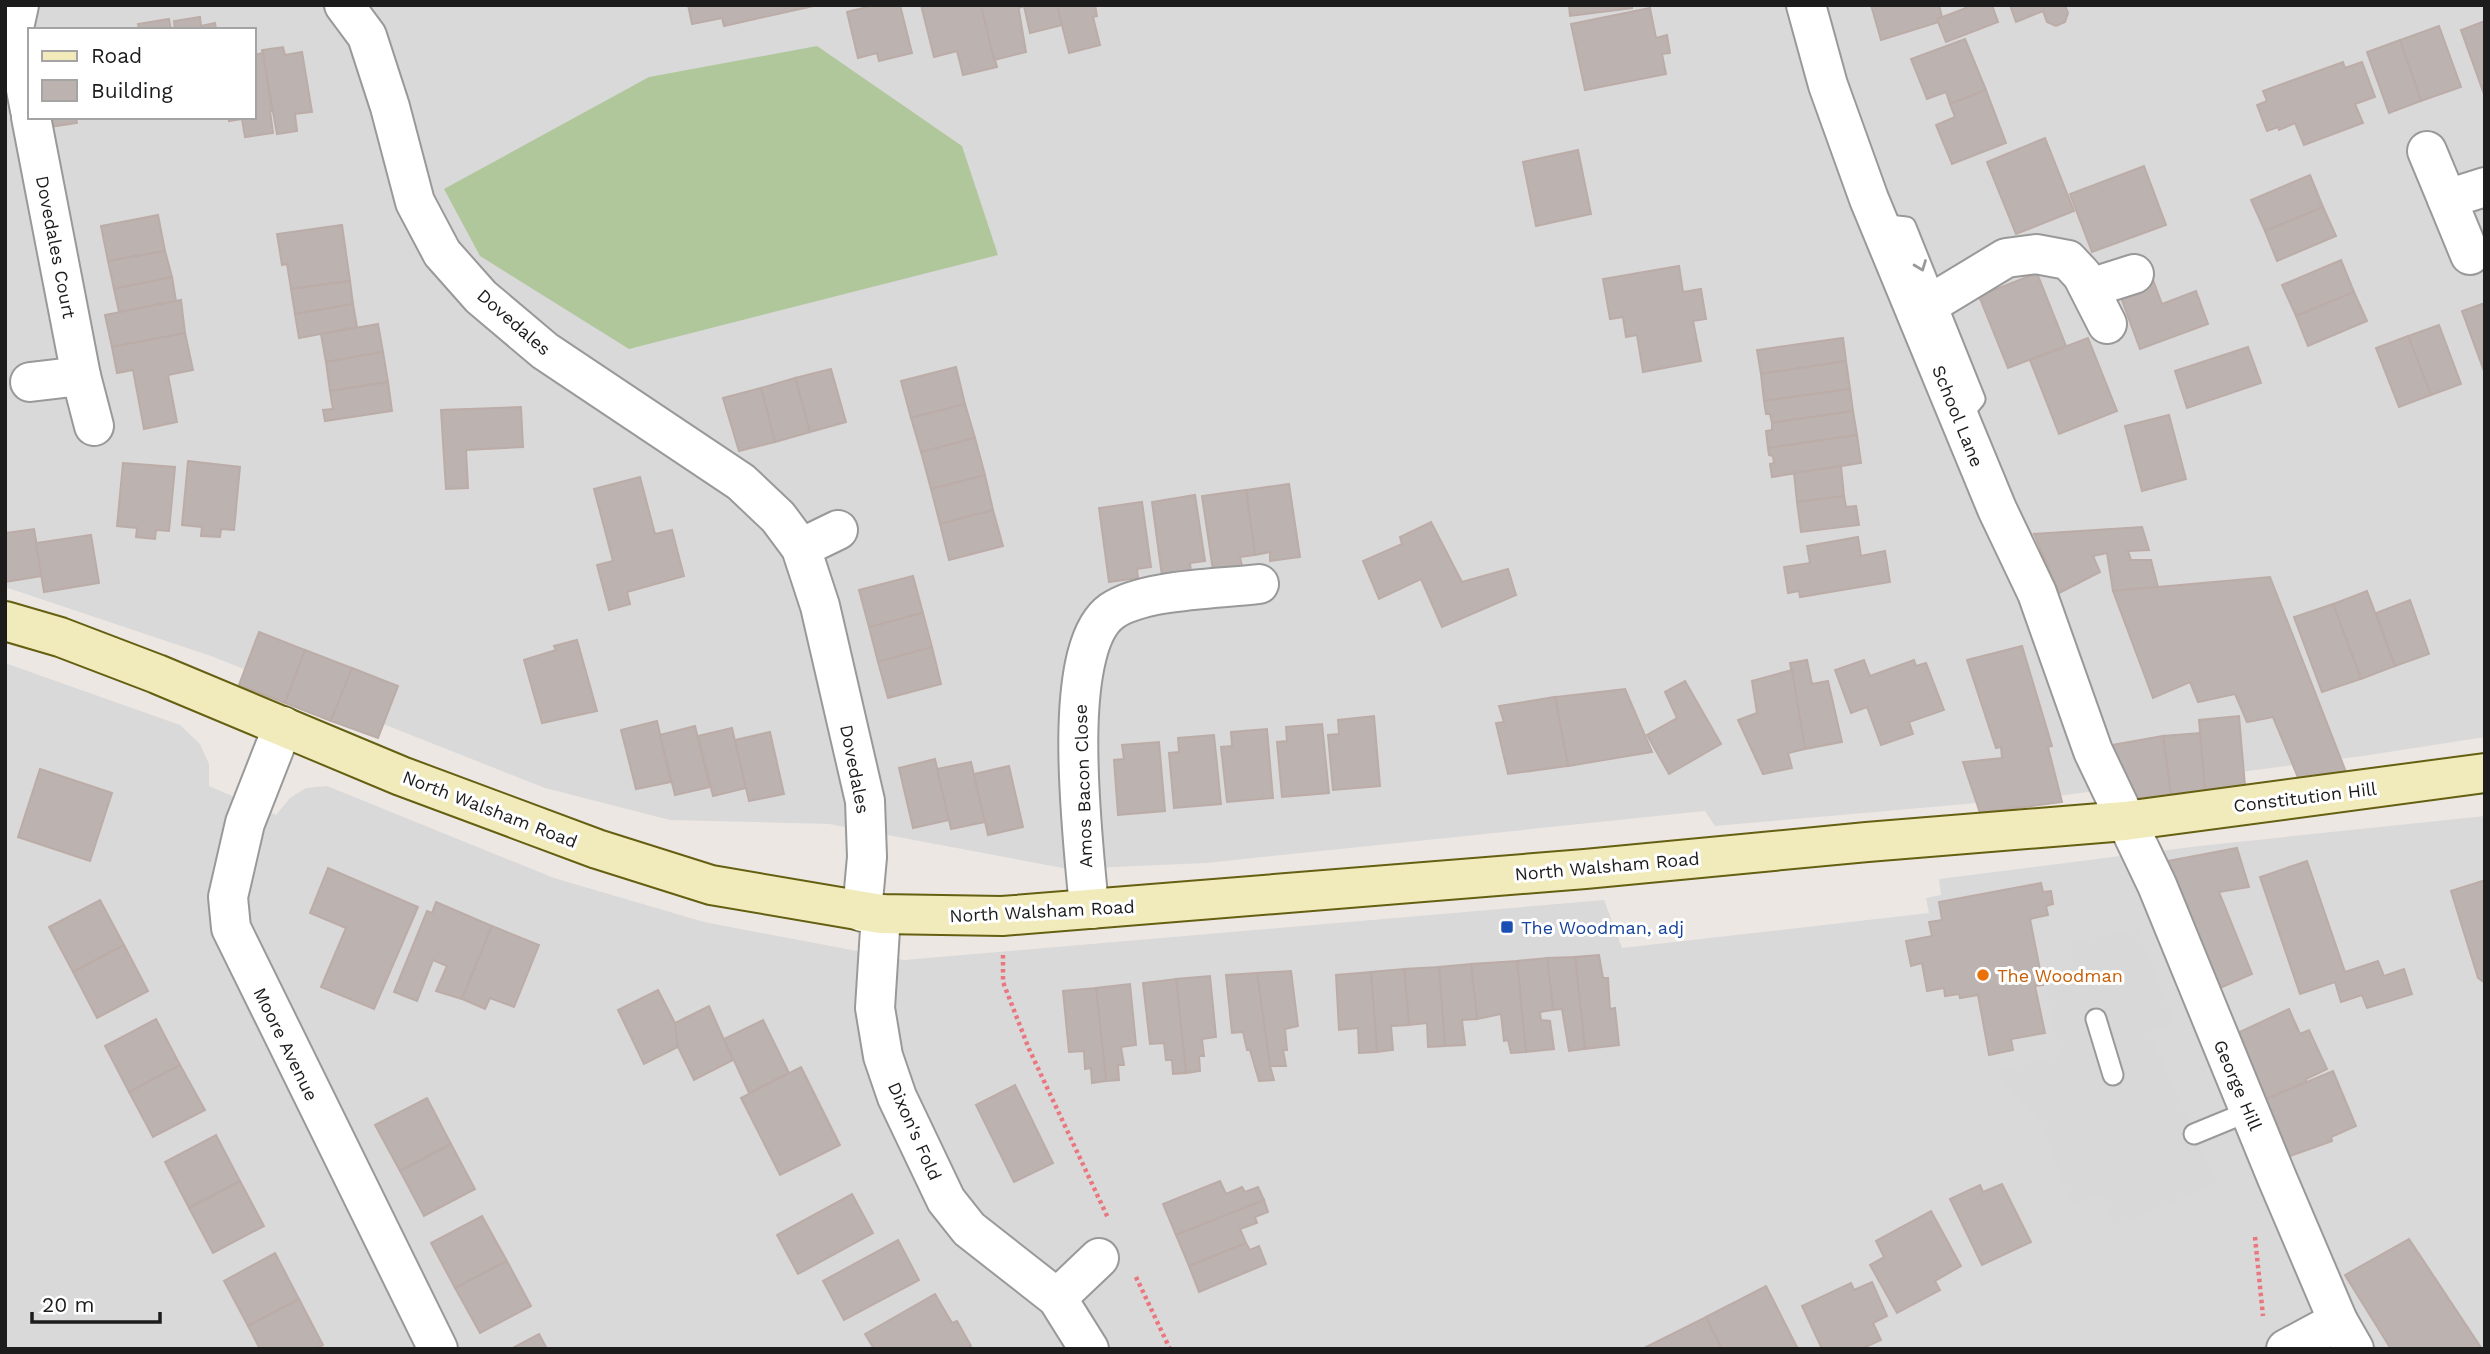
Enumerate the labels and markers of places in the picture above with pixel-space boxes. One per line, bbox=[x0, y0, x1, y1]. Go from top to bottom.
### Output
place label: The Woodman, adj bbox=[1521, 917, 1684, 938]
marker: The Woodman, adj bbox=[1499, 919, 1515, 935]
place label: The Woodman bbox=[1997, 965, 2123, 986]
marker: The Woodman bbox=[1975, 967, 1991, 983]

